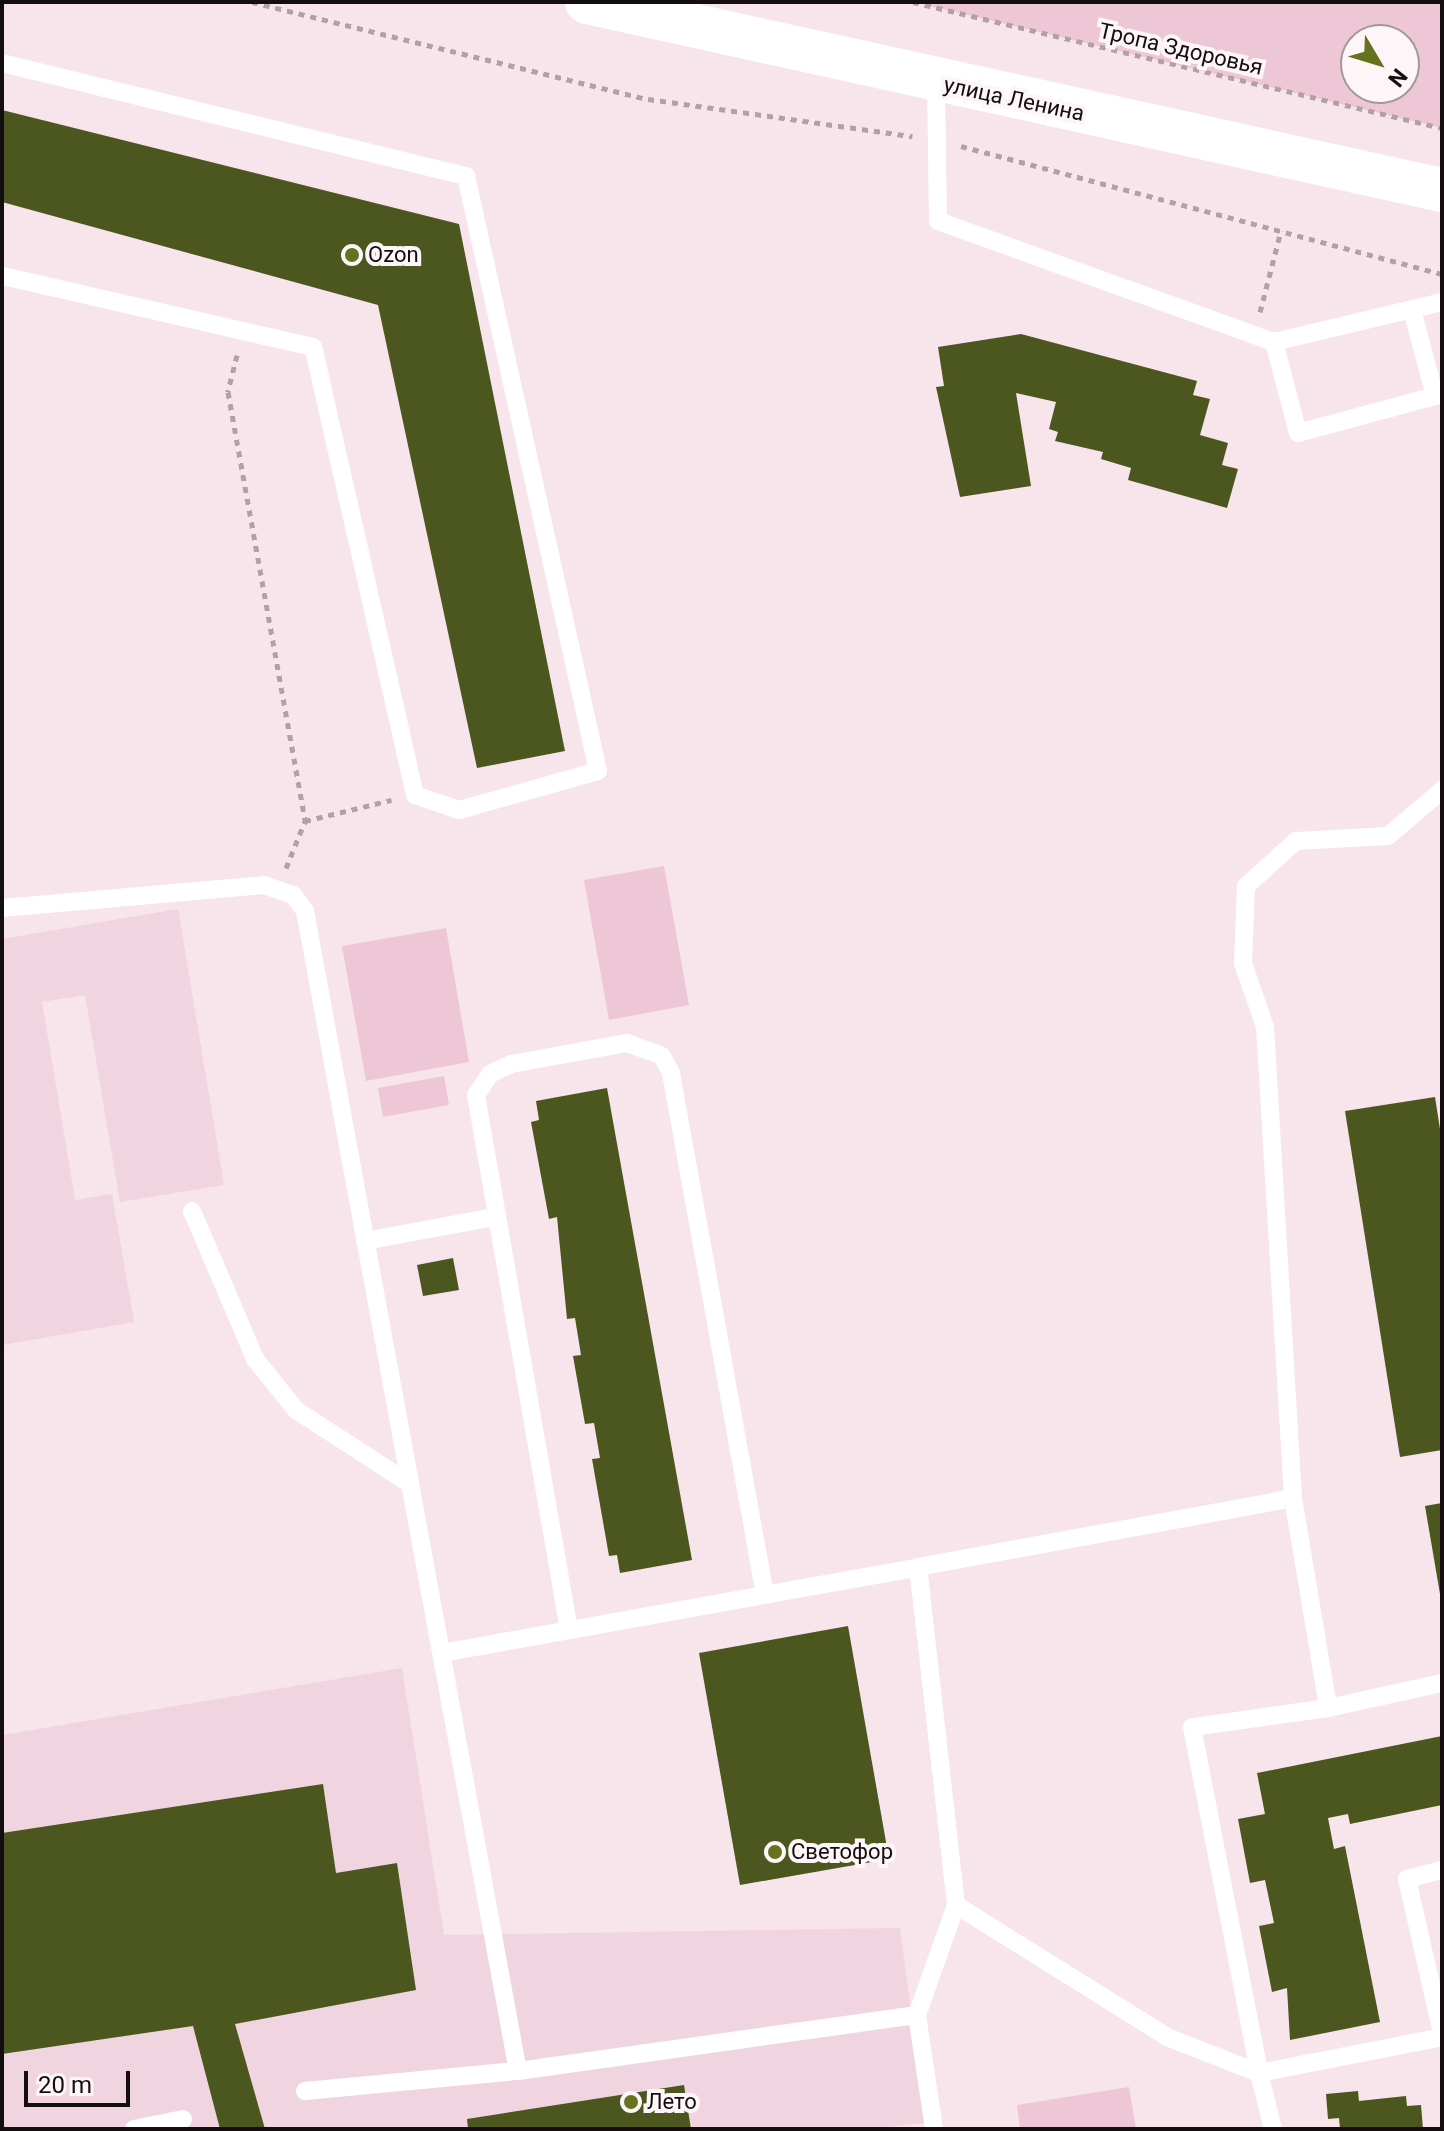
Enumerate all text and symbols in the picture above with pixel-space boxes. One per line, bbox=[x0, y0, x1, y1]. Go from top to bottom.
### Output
street label: Тропа Здоровья bbox=[1096, 17, 1266, 81]
north arrow bbox=[1340, 24, 1420, 104]
text: N bbox=[1383, 64, 1412, 92]
street label: улица Ленина bbox=[941, 71, 1087, 127]
place label: Ozon bbox=[368, 242, 419, 268]
marker: Ozon bbox=[343, 246, 361, 264]
place label: Светофор bbox=[791, 1839, 893, 1865]
marker: Светофор bbox=[766, 1843, 784, 1861]
scale bar bbox=[28, 2055, 134, 2105]
text: 20 m bbox=[38, 2071, 92, 2099]
place label: Лето bbox=[647, 2089, 697, 2115]
marker: Лето bbox=[622, 2093, 640, 2111]

